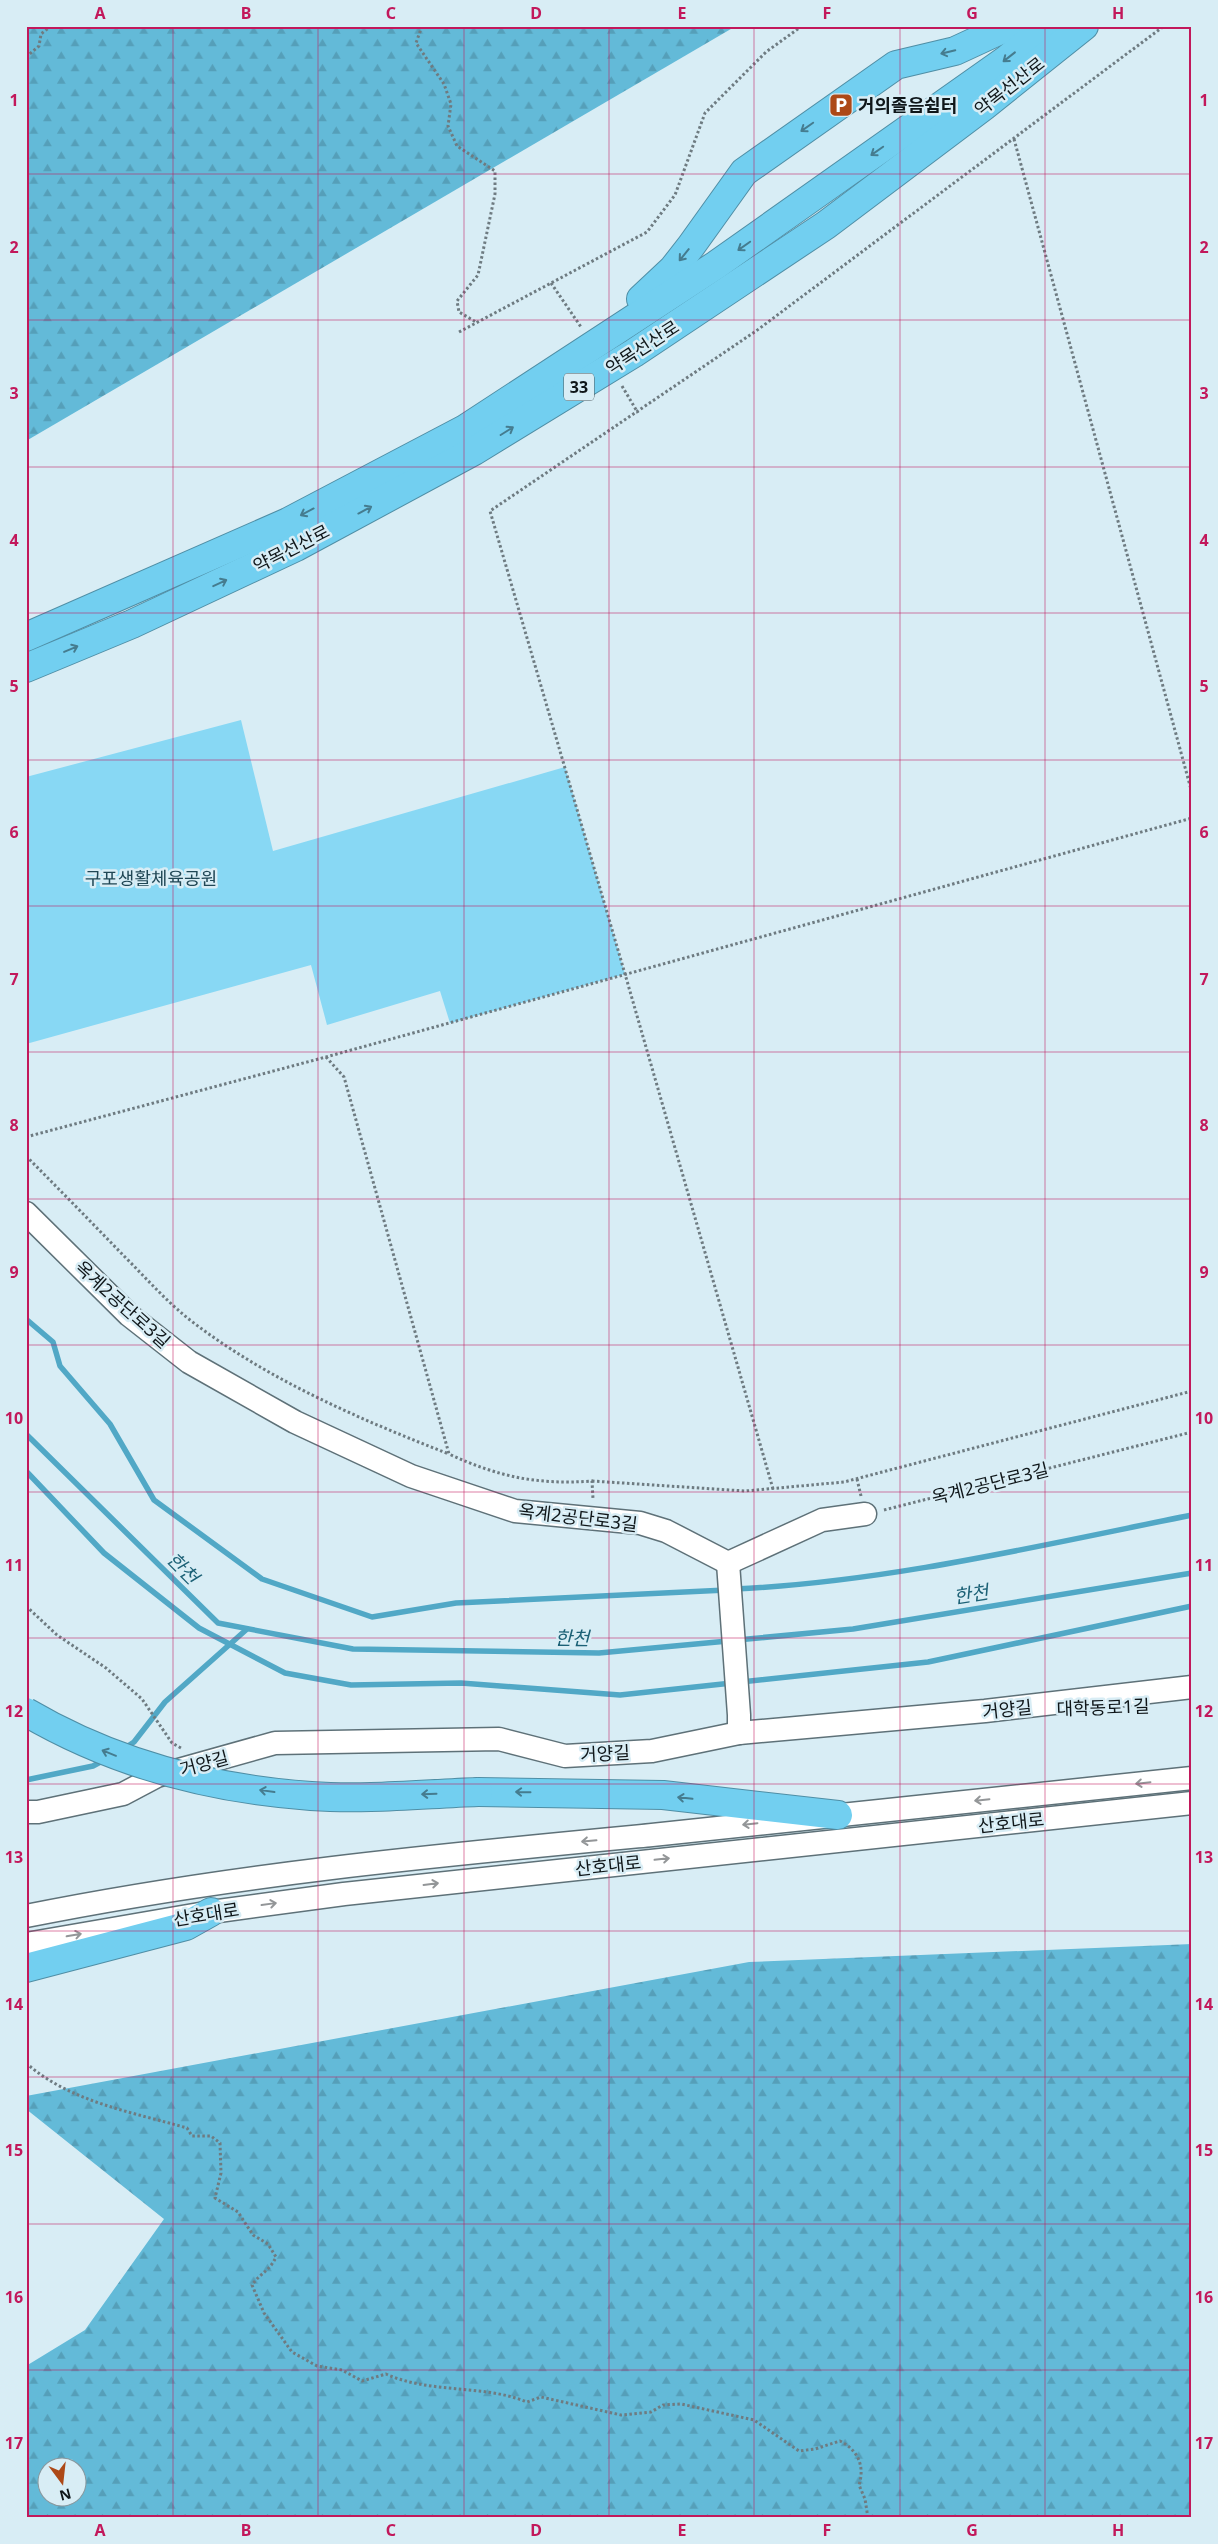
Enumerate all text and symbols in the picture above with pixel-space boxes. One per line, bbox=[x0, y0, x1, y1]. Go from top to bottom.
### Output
text: A bbox=[94, 2, 106, 24]
text: B bbox=[241, 2, 251, 24]
text: C bbox=[386, 2, 396, 24]
text: D bbox=[530, 2, 542, 24]
text: E bbox=[678, 2, 687, 24]
text: F bbox=[823, 2, 831, 24]
text: G bbox=[966, 2, 978, 24]
text: H bbox=[1112, 2, 1124, 24]
one-way arrow bbox=[941, 48, 957, 57]
street label: 약목선산로 bbox=[969, 51, 1049, 121]
one-way arrow bbox=[1002, 52, 1016, 62]
text: 1 bbox=[9, 89, 19, 111]
text: 1 bbox=[1199, 89, 1209, 111]
parking icon: 거의졸음쉼터 bbox=[828, 92, 854, 118]
place label: 거의졸음쉼터 bbox=[858, 93, 957, 117]
one-way arrow bbox=[800, 122, 814, 132]
one-way arrow bbox=[871, 146, 884, 157]
text: 2 bbox=[9, 236, 19, 258]
text: 2 bbox=[1199, 236, 1209, 258]
one-way arrow bbox=[738, 240, 751, 251]
one-way arrow bbox=[679, 248, 690, 261]
street label: 약목선산로 bbox=[601, 314, 683, 380]
road number: 33 bbox=[564, 374, 594, 401]
text: 3 bbox=[9, 382, 19, 404]
text: 3 bbox=[1199, 382, 1209, 404]
one-way arrow bbox=[499, 426, 513, 436]
one-way arrow bbox=[357, 505, 372, 514]
one-way arrow bbox=[300, 508, 315, 517]
street label: 약목선산로 bbox=[249, 519, 333, 577]
text: 4 bbox=[9, 529, 19, 551]
text: 4 bbox=[1199, 529, 1209, 551]
one-way arrow bbox=[212, 577, 227, 587]
one-way arrow bbox=[63, 644, 78, 653]
text: 5 bbox=[9, 675, 19, 697]
text: 5 bbox=[1199, 675, 1209, 697]
text: 6 bbox=[9, 821, 19, 843]
text: 6 bbox=[1199, 821, 1209, 843]
park label: 구포생활체육공원 bbox=[85, 866, 217, 890]
text: 7 bbox=[9, 968, 19, 990]
text: 7 bbox=[1199, 968, 1209, 990]
text: 8 bbox=[9, 1114, 19, 1136]
text: 8 bbox=[1199, 1114, 1209, 1136]
street label: 옥계2공단로3길 bbox=[70, 1255, 176, 1353]
text: 9 bbox=[9, 1261, 19, 1283]
text: 9 bbox=[1199, 1261, 1209, 1283]
text: 10 bbox=[5, 1407, 23, 1429]
text: 10 bbox=[1195, 1407, 1213, 1429]
street label: 옥계2공단로3길 bbox=[929, 1457, 1051, 1509]
street label: 옥계2공단로3길 bbox=[517, 1498, 639, 1536]
water label: 한천 bbox=[161, 1546, 206, 1591]
text: 11 bbox=[5, 1554, 23, 1576]
text: 11 bbox=[1195, 1554, 1213, 1576]
water label: 한천 bbox=[952, 1578, 992, 1610]
water label: 한천 bbox=[554, 1625, 591, 1651]
street label: 대학동로1길 bbox=[1056, 1693, 1150, 1721]
street label: 거양길 bbox=[981, 1694, 1033, 1724]
text: 12 bbox=[5, 1700, 23, 1722]
text: 12 bbox=[1195, 1700, 1213, 1722]
street label: 거양길 bbox=[580, 1740, 630, 1766]
street label: 거양길 bbox=[177, 1745, 231, 1781]
one-way arrow bbox=[102, 1748, 118, 1757]
one-way arrow bbox=[1136, 1778, 1152, 1788]
one-way arrow bbox=[259, 1785, 275, 1795]
one-way arrow bbox=[515, 1788, 531, 1797]
one-way arrow bbox=[422, 1789, 438, 1798]
one-way arrow bbox=[678, 1793, 694, 1803]
one-way arrow bbox=[974, 1795, 990, 1805]
street label: 산호대로 bbox=[977, 1807, 1045, 1837]
one-way arrow bbox=[743, 1819, 759, 1829]
one-way arrow bbox=[581, 1836, 597, 1845]
text: 13 bbox=[5, 1846, 23, 1868]
text: 13 bbox=[1195, 1846, 1213, 1868]
street label: 산호대로 bbox=[574, 1850, 642, 1880]
one-way arrow bbox=[653, 1854, 669, 1864]
one-way arrow bbox=[422, 1879, 438, 1889]
street label: 산호대로 bbox=[171, 1897, 241, 1931]
one-way arrow bbox=[261, 1899, 277, 1909]
one-way arrow bbox=[66, 1930, 82, 1940]
text: 14 bbox=[5, 1993, 23, 2015]
text: 14 bbox=[1195, 1993, 1213, 2015]
text: 15 bbox=[5, 2139, 23, 2161]
text: 15 bbox=[1195, 2139, 1213, 2161]
text: 16 bbox=[5, 2286, 23, 2308]
text: 16 bbox=[1195, 2286, 1213, 2308]
text: 17 bbox=[5, 2432, 23, 2454]
text: 17 bbox=[1195, 2432, 1213, 2454]
north arrow bbox=[38, 2456, 88, 2506]
text: N bbox=[58, 2484, 73, 2506]
text: A bbox=[94, 2519, 106, 2541]
text: B bbox=[241, 2519, 251, 2541]
text: C bbox=[386, 2519, 396, 2541]
text: D bbox=[530, 2519, 542, 2541]
text: E bbox=[678, 2519, 687, 2541]
text: F bbox=[823, 2519, 831, 2541]
text: G bbox=[966, 2519, 978, 2541]
text: H bbox=[1112, 2519, 1124, 2541]

